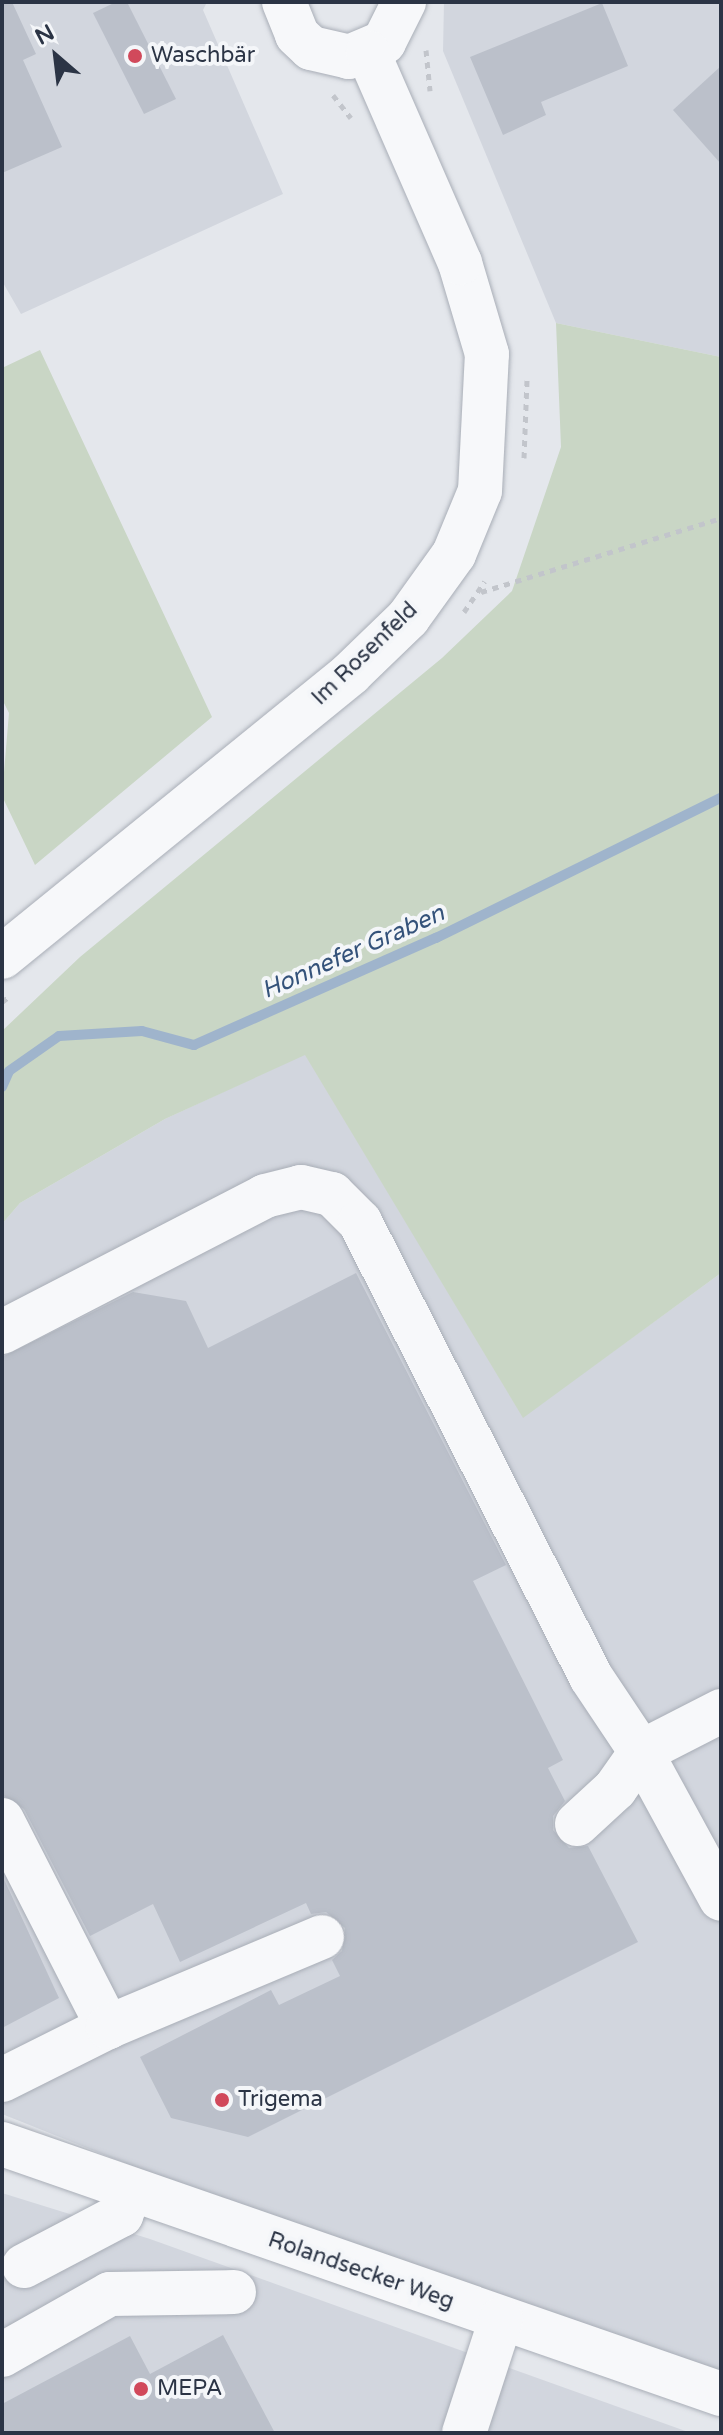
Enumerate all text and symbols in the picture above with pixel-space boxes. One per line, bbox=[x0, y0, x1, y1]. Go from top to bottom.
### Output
north arrow bbox=[16, 16, 96, 96]
text: N bbox=[31, 19, 59, 50]
place label: Waschbär bbox=[151, 43, 255, 69]
marker: Waschbär bbox=[126, 47, 144, 65]
street label: Im Rosenfeld bbox=[307, 597, 423, 711]
water label: Honnefer Graben bbox=[257, 899, 449, 1005]
place label: Trigema bbox=[238, 2087, 323, 2113]
marker: Trigema bbox=[213, 2091, 231, 2109]
street label: Rolandsecker Weg bbox=[265, 2227, 457, 2315]
place label: MEPA bbox=[157, 2376, 223, 2402]
marker: MEPA bbox=[132, 2380, 150, 2398]

